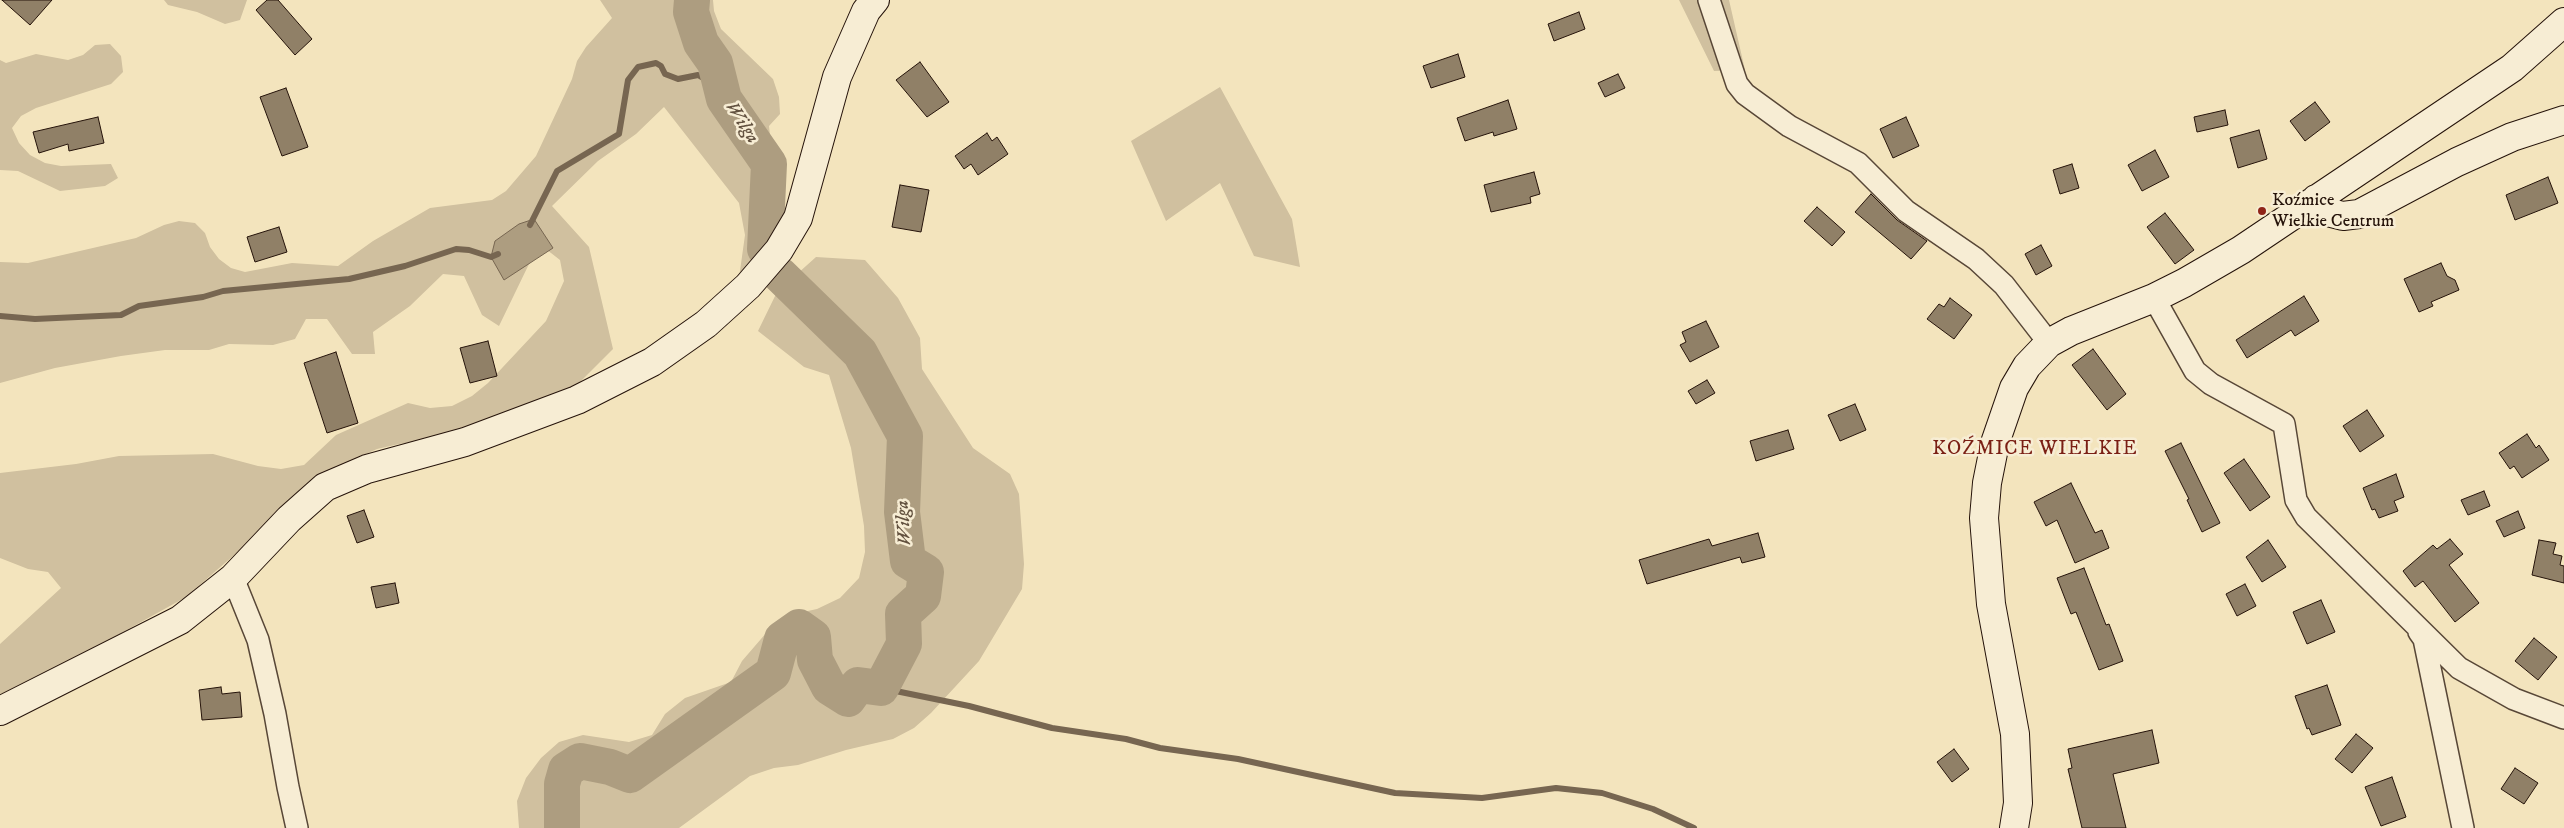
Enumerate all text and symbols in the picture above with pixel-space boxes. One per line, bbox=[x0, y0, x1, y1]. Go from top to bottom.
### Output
water label: Wilga bbox=[719, 98, 763, 148]
place label: Koźmice Wielkie Centrum bbox=[2272, 190, 2394, 232]
marker: Koźmice Wielkie Centrum bbox=[2256, 205, 2268, 217]
district label: KOŹMICE WIELKIE bbox=[1930, 438, 2140, 462]
water label: Wilga bbox=[892, 499, 918, 547]

